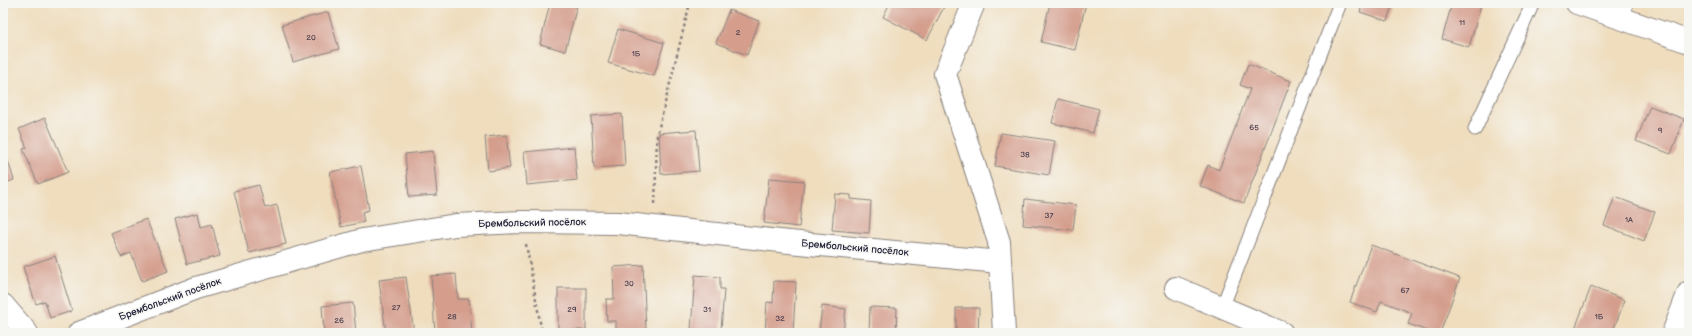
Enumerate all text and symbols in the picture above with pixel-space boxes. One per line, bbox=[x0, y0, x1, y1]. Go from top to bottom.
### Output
house number: 11 bbox=[1459, 18, 1465, 27]
house number: 2 bbox=[736, 28, 741, 37]
house number: 20 bbox=[306, 33, 316, 42]
house number: 1Б bbox=[632, 49, 641, 58]
house number: 65 bbox=[1249, 123, 1259, 132]
house number: 9 bbox=[1658, 126, 1663, 135]
house number: 38 bbox=[1020, 150, 1030, 159]
house number: 37 bbox=[1045, 211, 1053, 220]
house number: 1А bbox=[1625, 215, 1633, 224]
street label: Брембольский посёлок bbox=[478, 216, 587, 230]
street label: Брембольский посёлок bbox=[801, 237, 910, 259]
street label: Брембольский посёлок bbox=[117, 275, 223, 323]
house number: 30 bbox=[624, 279, 634, 288]
house number: 67 bbox=[1401, 286, 1409, 295]
house number: 27 bbox=[392, 303, 400, 312]
house number: 29 bbox=[567, 305, 577, 314]
house number: 31 bbox=[703, 305, 711, 314]
house number: 28 bbox=[447, 312, 457, 321]
house number: 1Б bbox=[1595, 312, 1604, 321]
house number: 32 bbox=[775, 314, 785, 323]
house number: 26 bbox=[334, 316, 344, 325]

